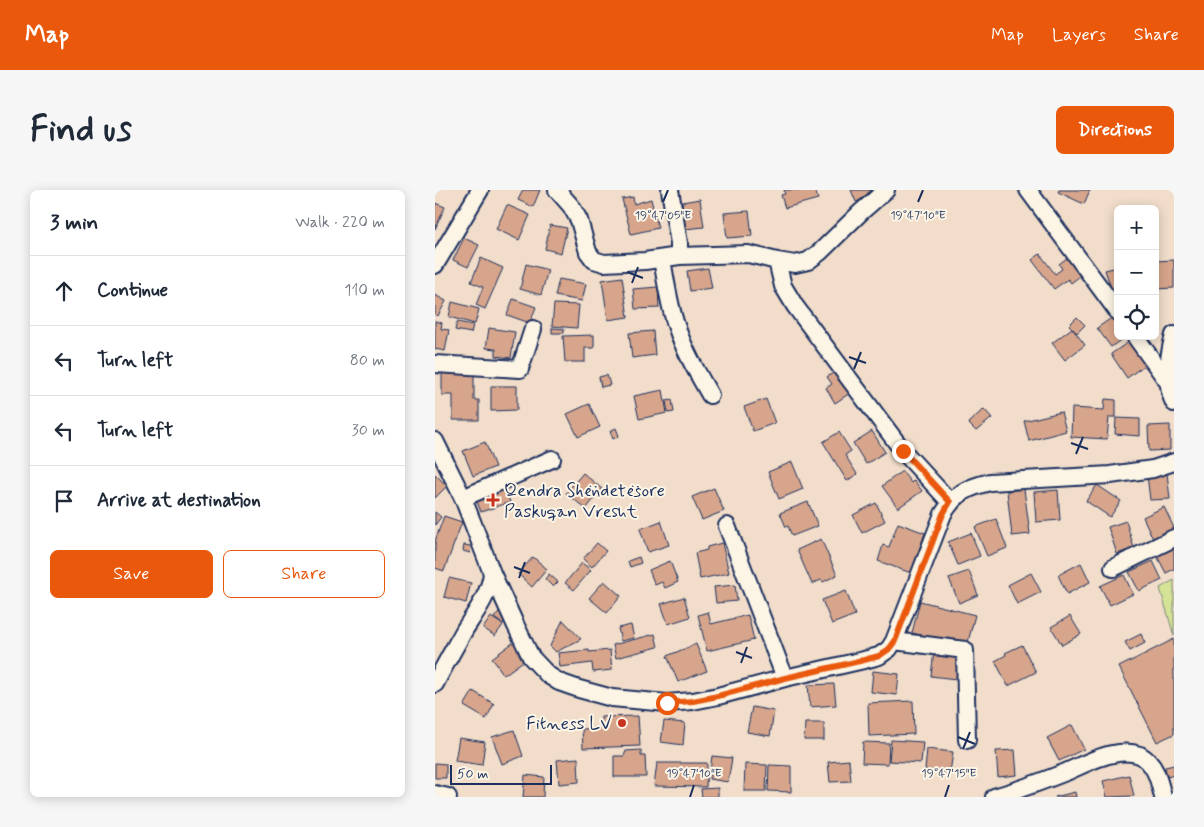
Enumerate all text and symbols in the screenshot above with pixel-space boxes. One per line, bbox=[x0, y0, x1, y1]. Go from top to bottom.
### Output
text: Map bbox=[25, 20, 69, 51]
text: Map bbox=[991, 23, 1024, 47]
text: Layers bbox=[1052, 23, 1106, 47]
text: Share bbox=[1134, 23, 1179, 47]
button: Directions bbox=[1056, 106, 1174, 154]
text: Find us bbox=[30, 107, 132, 153]
map controls bbox=[1114, 205, 1159, 340]
button: + bbox=[1114, 205, 1159, 250]
text: 19°47'05"E bbox=[635, 208, 691, 224]
text: 19°47'10"E bbox=[890, 208, 946, 224]
text: 3 min bbox=[50, 209, 98, 237]
text: Walk · 220 m bbox=[295, 212, 385, 233]
button: − bbox=[1114, 250, 1159, 295]
icon: ahead bbox=[50, 277, 78, 305]
text: Continue bbox=[97, 278, 168, 303]
text: 110 m bbox=[344, 280, 385, 301]
button: locate bbox=[1114, 295, 1159, 340]
icon: left bbox=[50, 347, 78, 375]
text: Turn left bbox=[97, 348, 173, 373]
text: 80 m bbox=[350, 350, 385, 371]
icon: left bbox=[50, 417, 78, 445]
text: Turn left bbox=[97, 418, 173, 443]
text: 30 m bbox=[352, 420, 385, 441]
route end bbox=[892, 440, 915, 463]
place label: Qendra Shëndetësore Paskuqan Vresht bbox=[504, 479, 665, 524]
icon: arrive bbox=[50, 487, 78, 515]
text: Arrive at destination bbox=[97, 488, 261, 513]
marker: Qendra Shëndetësore Paskuqan Vresht bbox=[486, 493, 500, 507]
button: Save bbox=[50, 550, 213, 598]
button: Share bbox=[223, 550, 385, 598]
route start bbox=[656, 692, 679, 715]
place label: Fitness LV bbox=[526, 712, 612, 736]
marker: Fitness LV bbox=[616, 717, 628, 729]
scale bar bbox=[450, 762, 553, 785]
text: 50 m bbox=[457, 765, 488, 783]
text: 19°47'10"E bbox=[666, 766, 722, 782]
text: 19°47'15"E bbox=[921, 766, 977, 782]

